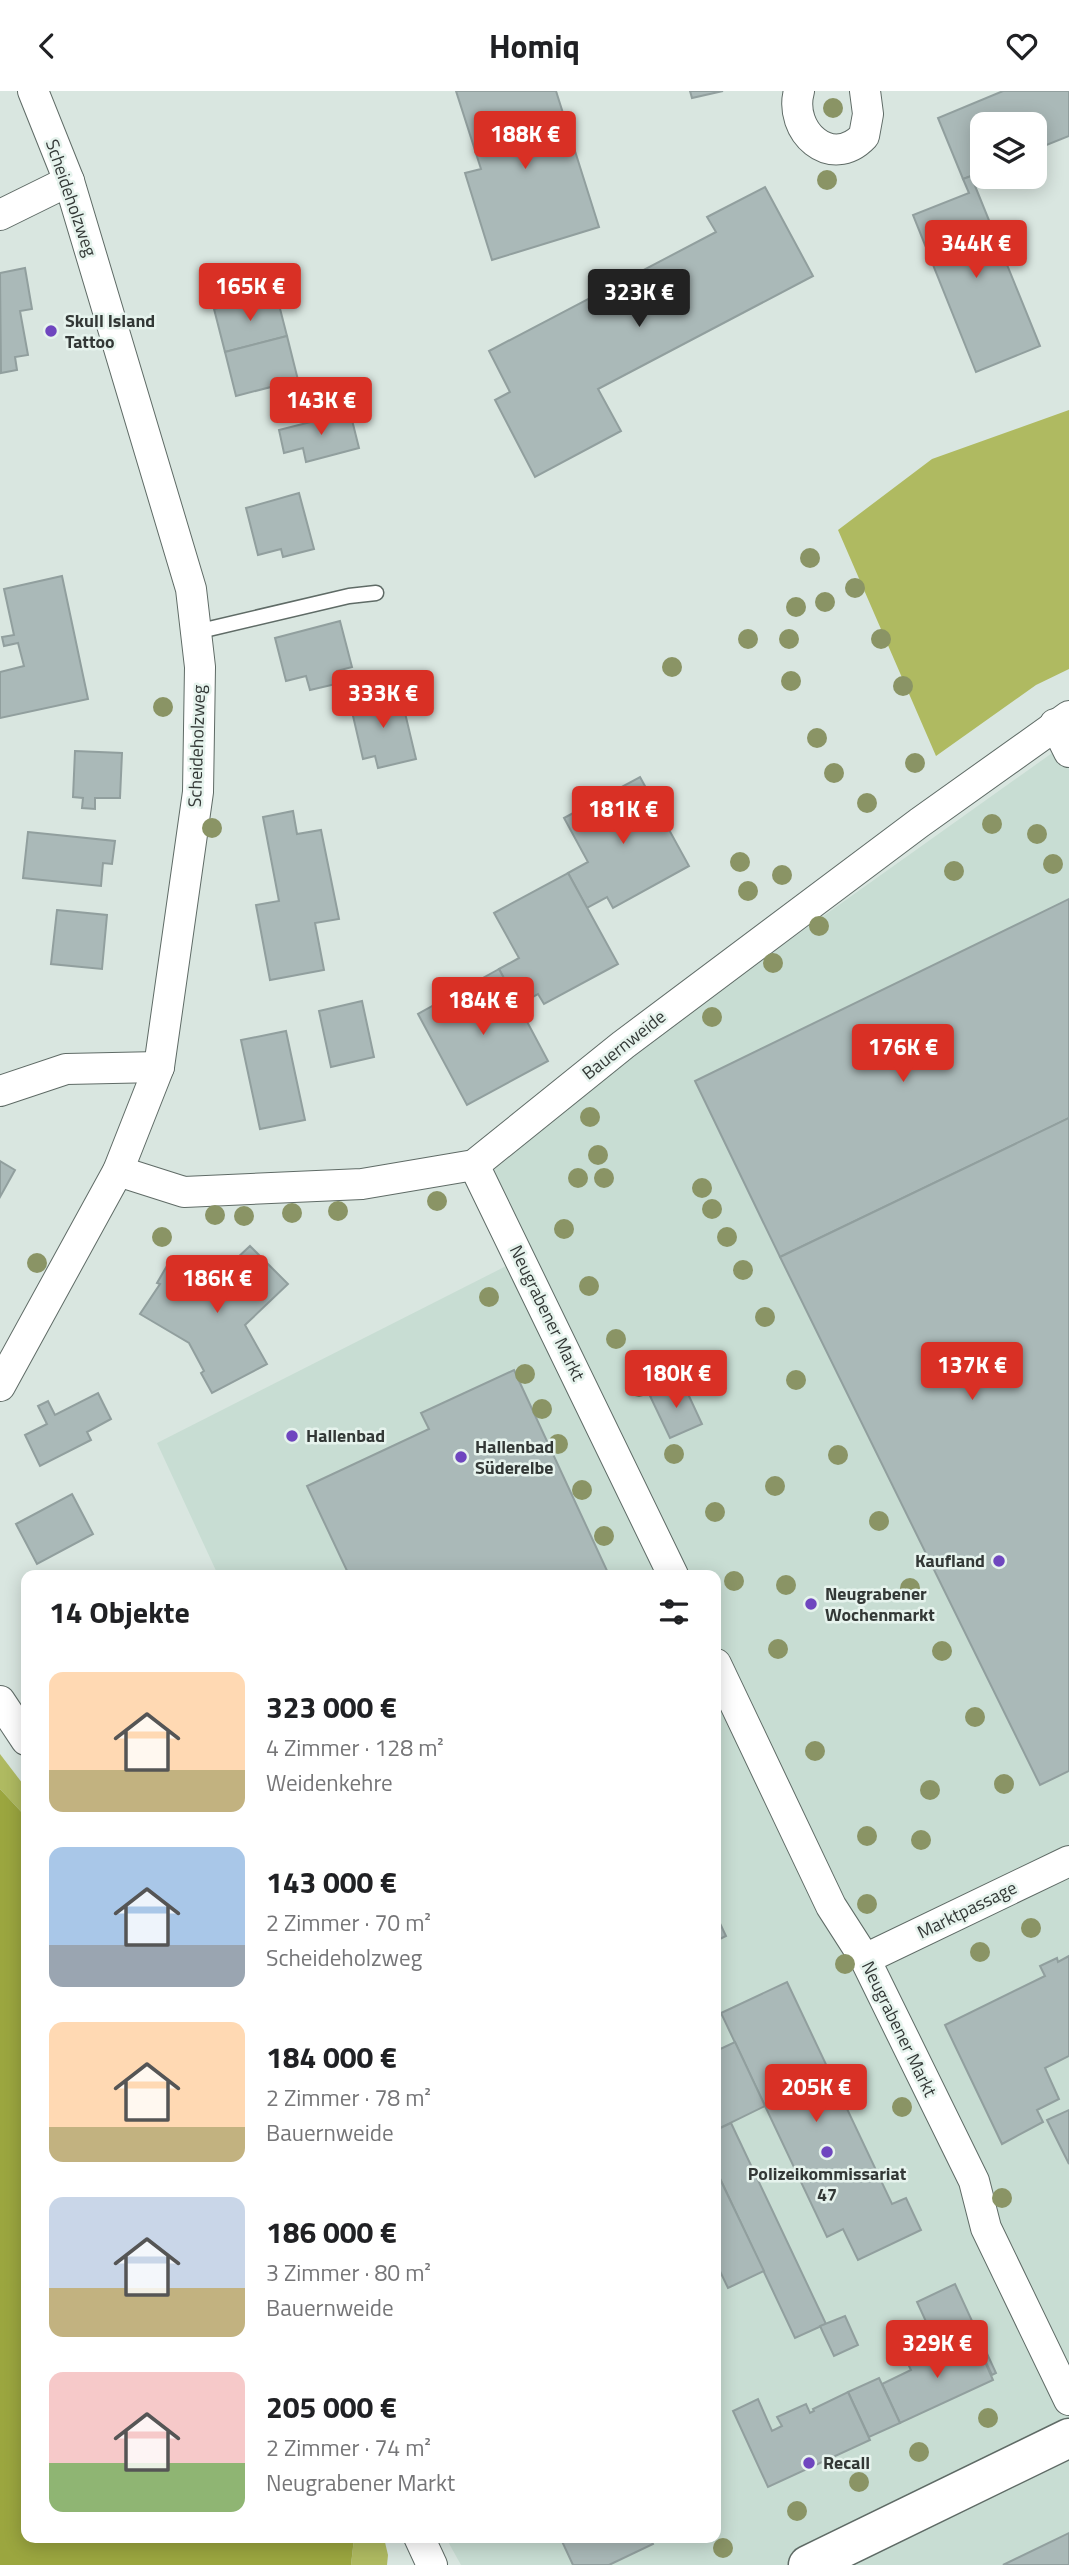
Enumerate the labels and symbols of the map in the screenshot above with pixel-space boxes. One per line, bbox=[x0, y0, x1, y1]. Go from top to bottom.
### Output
pin: 188K € bbox=[468, 111, 582, 171]
street label: Scheideholzweg bbox=[39, 136, 104, 260]
pin: 344K € bbox=[919, 221, 1033, 280]
pin: 165K € bbox=[193, 264, 307, 323]
pin: 323K € bbox=[582, 269, 696, 329]
place label: Skull Island Tattoo bbox=[65, 307, 155, 355]
marker: Skull Island Tattoo bbox=[43, 323, 59, 339]
pin: 143K € bbox=[264, 377, 378, 437]
pin: 333K € bbox=[326, 671, 440, 730]
street label: Scheideholzweg bbox=[181, 684, 212, 808]
pin: 181K € bbox=[566, 787, 680, 846]
pin: 184K € bbox=[426, 977, 540, 1037]
street label: Bauernweide bbox=[576, 1003, 671, 1086]
pin: 176K € bbox=[846, 1025, 960, 1084]
street label: Neugrabener Markt bbox=[503, 1240, 592, 1386]
pin: 186K € bbox=[160, 1255, 274, 1315]
pin: 137K € bbox=[915, 1343, 1029, 1402]
pin: 180K € bbox=[619, 1351, 733, 1410]
place label: Hallenbad bbox=[306, 1422, 385, 1449]
marker: Hallenbad bbox=[284, 1428, 300, 1444]
place label: Hallenbad Süderelbe bbox=[475, 1433, 554, 1481]
marker: Hallenbad Süderelbe bbox=[453, 1449, 469, 1465]
place label: Kaufland bbox=[915, 1547, 985, 1574]
marker: Kaufland bbox=[991, 1553, 1007, 1569]
place label: Neugrabener Wochenmarkt bbox=[825, 1580, 935, 1628]
marker: Neugrabener Wochenmarkt bbox=[803, 1596, 819, 1612]
street label: Marktpassage bbox=[912, 1874, 1021, 1945]
street label: Neugrabener Markt bbox=[855, 1956, 944, 2102]
pin: 205K € bbox=[759, 2065, 873, 2124]
marker: Polizeikommissariat 47 bbox=[819, 2144, 835, 2160]
place label: Polizeikommissariat 47 bbox=[748, 2160, 907, 2208]
pin: 329K € bbox=[880, 2321, 994, 2380]
place label: Recall bbox=[823, 2449, 870, 2476]
marker: Recall bbox=[801, 2455, 817, 2471]

